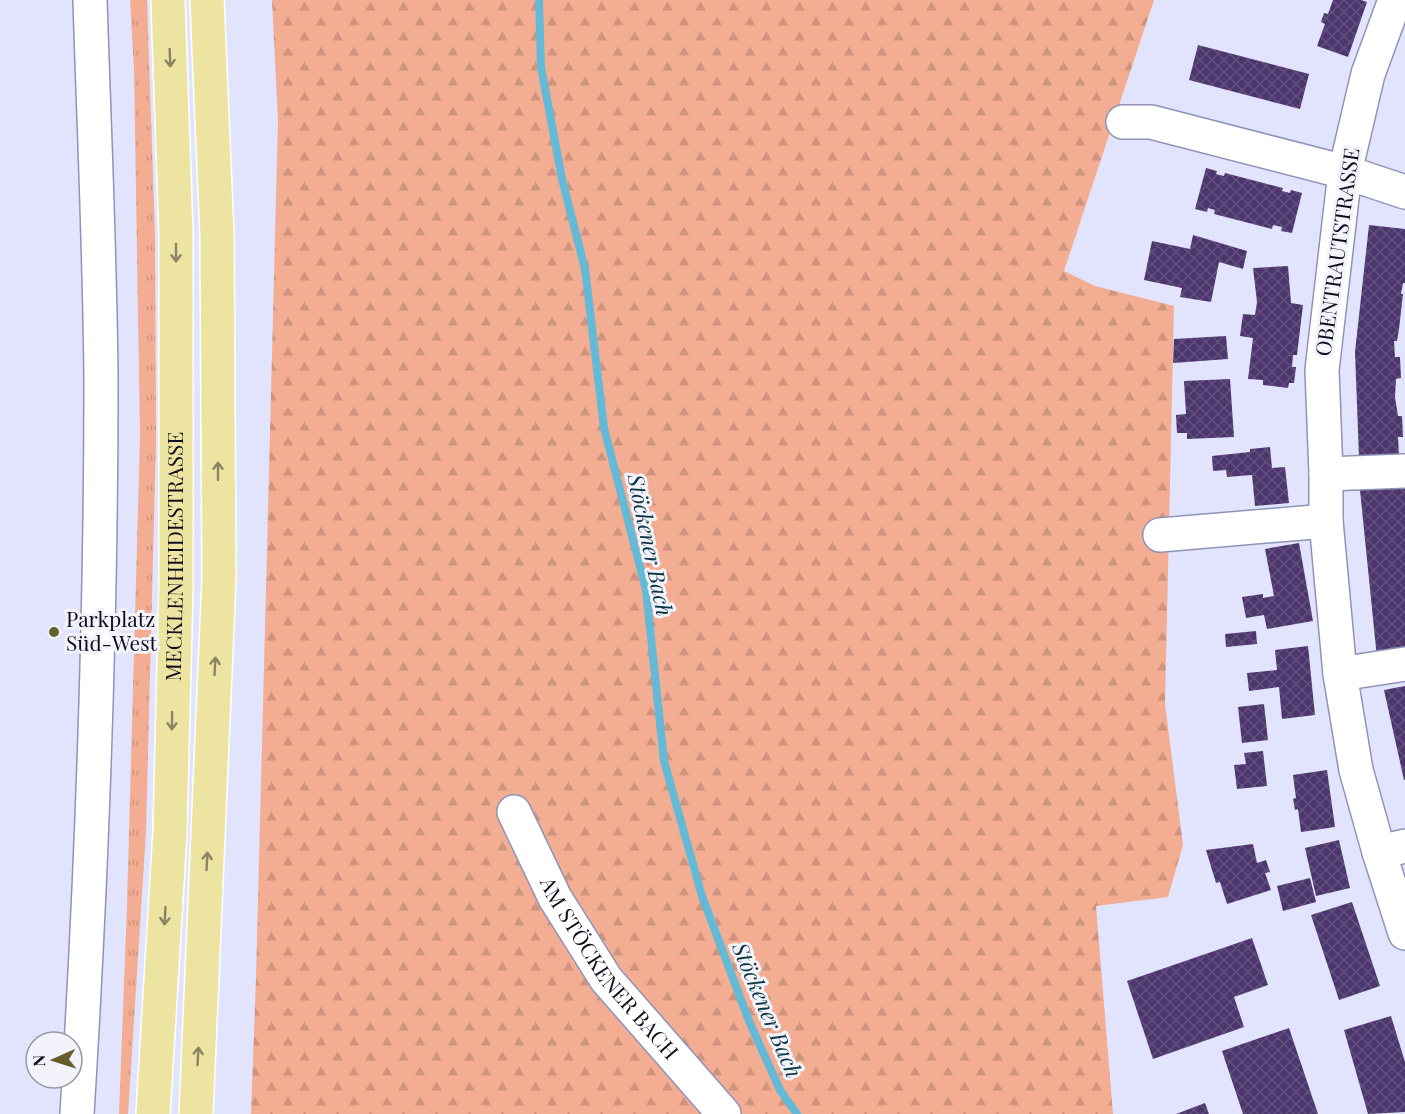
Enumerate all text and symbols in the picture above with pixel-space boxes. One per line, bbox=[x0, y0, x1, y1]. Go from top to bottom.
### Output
one-way arrow bbox=[164, 48, 176, 68]
street label: OBENTRAUTSTRASSE bbox=[1308, 146, 1364, 358]
one-way arrow bbox=[170, 243, 182, 263]
street label: MECKLENHEIDESTRASSE bbox=[158, 432, 188, 682]
one-way arrow bbox=[212, 462, 224, 482]
water label: Stöckener Bach bbox=[621, 470, 681, 619]
place label: Parkplatz Süd-West bbox=[66, 604, 158, 656]
marker: Parkplatz Süd-West bbox=[47, 625, 61, 639]
one-way arrow bbox=[210, 656, 221, 676]
one-way arrow bbox=[167, 711, 178, 731]
one-way arrow bbox=[201, 851, 212, 871]
street label: AM STÖCKENER BACH bbox=[535, 871, 686, 1064]
one-way arrow bbox=[159, 906, 170, 926]
water label: Stöckener Bach bbox=[726, 936, 810, 1082]
north arrow bbox=[24, 1030, 84, 1090]
one-way arrow bbox=[193, 1046, 204, 1066]
text: N bbox=[28, 1054, 49, 1067]

